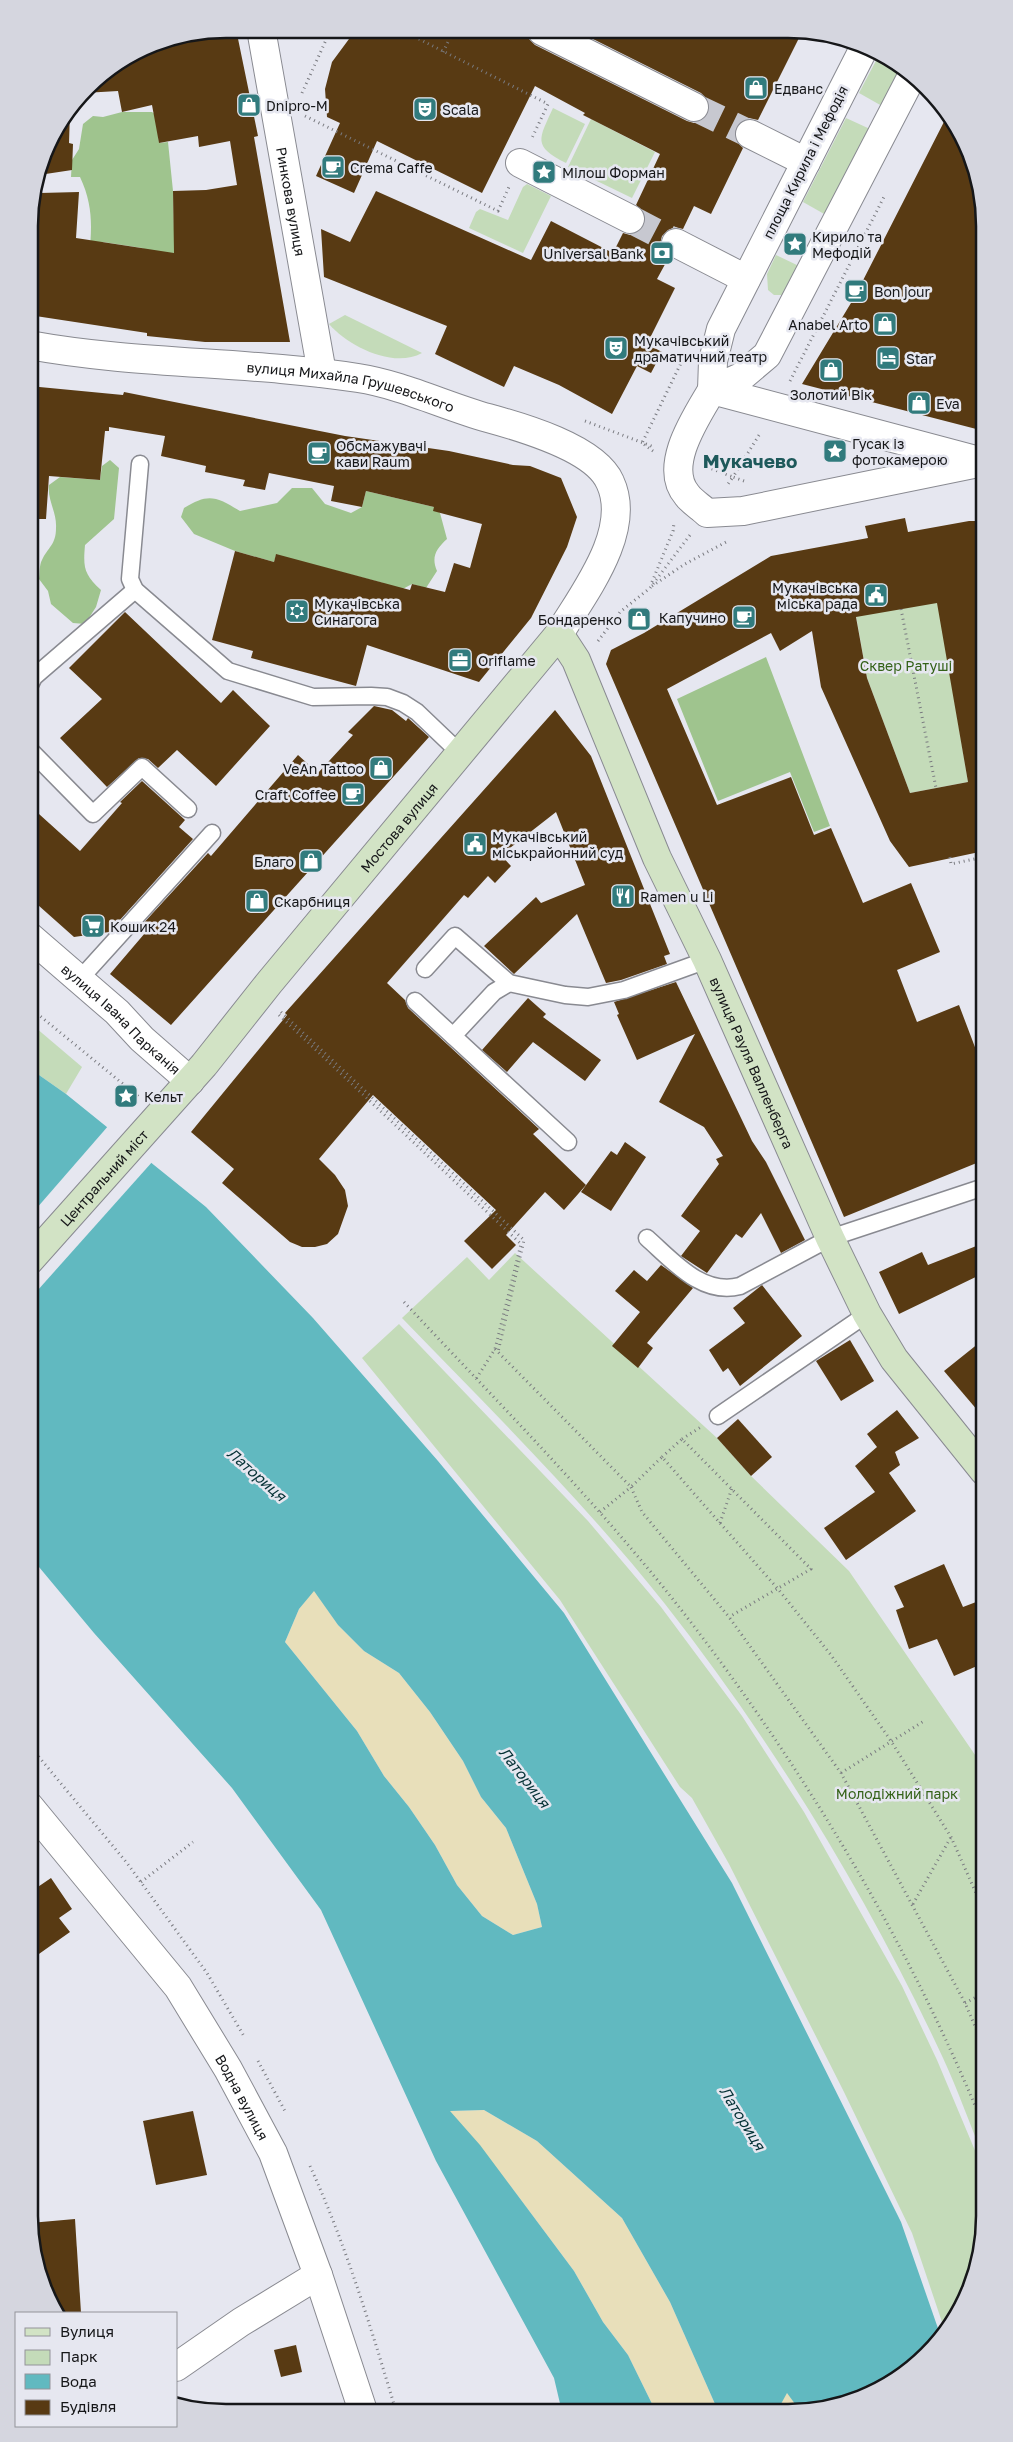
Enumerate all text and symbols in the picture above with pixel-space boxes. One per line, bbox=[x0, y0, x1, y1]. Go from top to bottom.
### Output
shop icon: Едванс bbox=[743, 75, 769, 101]
place label: Едванс bbox=[774, 80, 824, 97]
street label: площа Кирила і Мефодія bbox=[759, 83, 851, 241]
shop icon: Dnipro-M bbox=[236, 92, 262, 118]
theatre icon: Scala bbox=[412, 96, 438, 122]
place label: Dnipro-M bbox=[266, 97, 328, 114]
place label: Scala bbox=[442, 101, 479, 118]
street label: Ринкова вулиця bbox=[274, 145, 310, 257]
cafe icon: Crema Caffe bbox=[320, 154, 346, 180]
place label: Crema Caffe bbox=[350, 159, 433, 176]
place icon: Мілош Форман bbox=[531, 159, 557, 185]
place label: Мілош Форман bbox=[562, 164, 665, 181]
place label: Кирило та Мефодій bbox=[812, 228, 882, 261]
place icon: Кирило та Мефодій bbox=[782, 231, 808, 257]
bank icon: Universal Bank bbox=[649, 240, 675, 266]
place label: Universal Bank bbox=[543, 245, 644, 262]
cafe icon: Bon jour bbox=[843, 278, 869, 304]
place label: Bon jour bbox=[874, 283, 931, 300]
shop icon: Anabel Arto bbox=[872, 311, 898, 337]
place label: Anabel Arto bbox=[788, 316, 868, 333]
place label: Мукачівський драматичний театр bbox=[634, 332, 767, 365]
theatre icon: Мукачівський драматичний театр bbox=[603, 335, 629, 361]
hotel icon: Star bbox=[875, 345, 901, 371]
place label: Star bbox=[906, 350, 934, 367]
shop icon: Золотий Вік bbox=[818, 357, 844, 383]
street label: вулиця Михайла Грушевського bbox=[246, 358, 457, 415]
place label: Золотий Вік bbox=[790, 386, 872, 403]
shop icon: Eva bbox=[906, 390, 932, 416]
place label: Eva bbox=[936, 395, 960, 412]
place label: Гусак із фотокамерою bbox=[852, 435, 948, 468]
place label: Обсмажувачі кави Raum bbox=[336, 437, 427, 470]
place icon: Гусак із фотокамерою bbox=[822, 438, 848, 464]
cafe icon: Обсмажувачі кави Raum bbox=[306, 440, 332, 466]
district label: Мукачево bbox=[703, 449, 797, 472]
place label: Мукачівська міська рада bbox=[772, 579, 858, 612]
public building icon: Мукачівська міська рада bbox=[863, 582, 889, 608]
place label: Мукачівська Синагога bbox=[314, 595, 400, 628]
synagogue icon: Мукачівська Синагога bbox=[284, 598, 310, 624]
cafe icon: Капучино bbox=[731, 604, 757, 630]
shop icon: Бондаренко bbox=[626, 606, 652, 632]
place label: Капучино bbox=[659, 609, 726, 626]
place label: Бондаренко bbox=[538, 611, 622, 628]
office icon: Oriflame bbox=[447, 647, 473, 673]
place label: Oriflame bbox=[478, 652, 536, 669]
park label: Сквер Ратуші bbox=[860, 657, 952, 674]
shop icon: VeAn Tattoo bbox=[368, 755, 394, 781]
place label: VeAn Tattoo bbox=[283, 760, 364, 777]
street label: Мостова вулиця bbox=[356, 779, 441, 875]
cafe icon: Craft Coffee bbox=[340, 781, 366, 807]
place label: Craft Coffee bbox=[255, 786, 336, 803]
place label: Мукачівський міськрайонний суд bbox=[492, 828, 624, 861]
public building icon: Мукачівський міськрайонний суд bbox=[462, 831, 488, 857]
shop icon: Благо bbox=[298, 848, 324, 874]
place label: Благо bbox=[254, 853, 294, 870]
restaurant icon: Ramen u Li bbox=[610, 883, 636, 909]
shop icon: Скарбниця bbox=[244, 888, 270, 914]
place label: Ramen u Li bbox=[640, 888, 714, 905]
place label: Скарбниця bbox=[274, 893, 350, 910]
supermarket icon: Кошик 24 bbox=[80, 913, 106, 939]
place label: Кошик 24 bbox=[110, 918, 176, 935]
street label: вулиця Івана Парканія bbox=[58, 960, 184, 1078]
street label: вулиця Рауля Валленберга bbox=[707, 974, 798, 1151]
place icon: Кельт bbox=[113, 1083, 139, 1109]
place label: Кельт bbox=[144, 1088, 183, 1105]
street label: Центральний міст bbox=[56, 1126, 151, 1229]
water label: Латориця bbox=[224, 1444, 291, 1505]
water label: Латориця bbox=[496, 1743, 555, 1812]
park label: Молодіжний парк bbox=[836, 1785, 958, 1802]
street label: Водна вулиця bbox=[212, 2051, 273, 2143]
water label: Латориця bbox=[716, 2083, 770, 2154]
legend bbox=[15, 2312, 178, 2427]
text: Вулиця bbox=[60, 2322, 114, 2340]
text: Парк bbox=[60, 2347, 98, 2365]
text: Вода bbox=[60, 2372, 97, 2390]
text: Будівля bbox=[60, 2397, 116, 2415]

